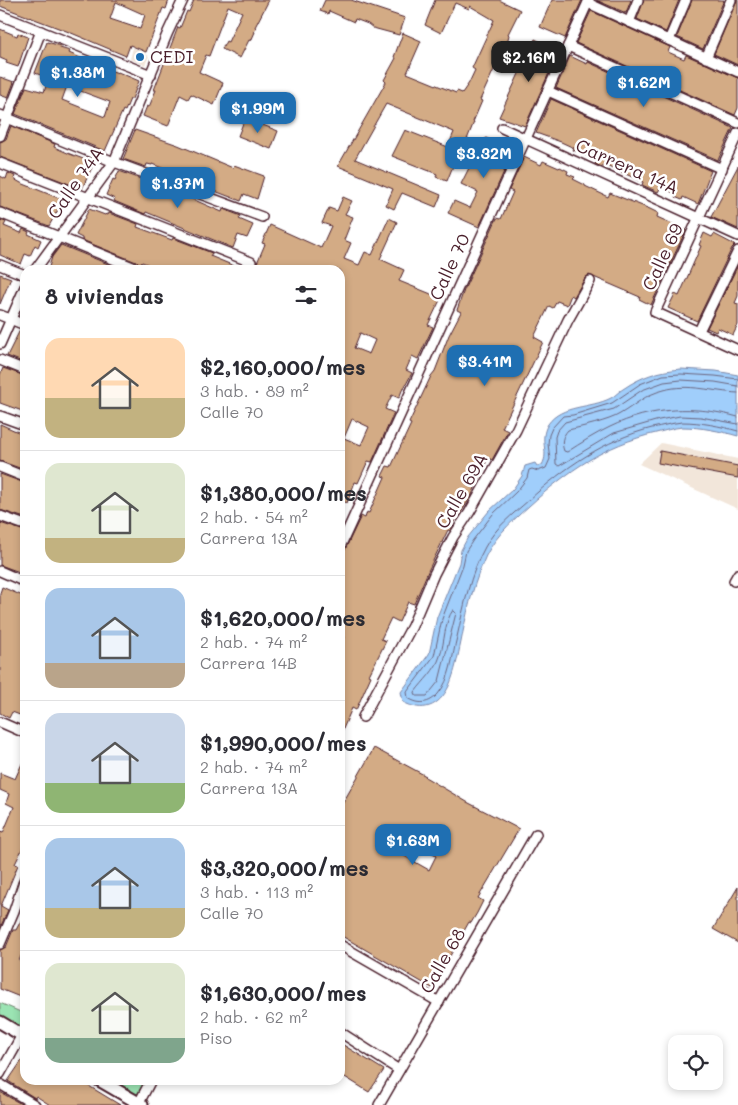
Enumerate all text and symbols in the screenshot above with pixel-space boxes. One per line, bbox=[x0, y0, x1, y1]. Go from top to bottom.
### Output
pin: $2.16M bbox=[488, 41, 570, 83]
place label: CEDI bbox=[150, 44, 194, 68]
text: $2.16M bbox=[502, 46, 556, 67]
marker: CEDI bbox=[134, 51, 146, 63]
pin: $1.38M bbox=[37, 56, 119, 98]
text: $1.38M bbox=[51, 61, 105, 82]
pin: $1.62M bbox=[603, 66, 685, 108]
text: $1.62M bbox=[617, 71, 671, 92]
pin: $1.99M bbox=[217, 92, 299, 134]
text: $1.99M bbox=[231, 97, 285, 118]
street label: Carrera 14A bbox=[572, 133, 683, 199]
pin: $3.32M bbox=[443, 136, 525, 179]
street label: Calle 74A bbox=[42, 142, 109, 223]
text: $3.32M bbox=[456, 142, 512, 163]
pin: $1.37M bbox=[137, 166, 219, 209]
text: $1.37M bbox=[151, 172, 205, 193]
street label: Calle 69 bbox=[636, 219, 688, 294]
street label: Calle 70 bbox=[423, 229, 475, 304]
icon: filters bbox=[292, 281, 320, 309]
text: 8 viviendas bbox=[45, 282, 164, 309]
pin: $3.41M bbox=[444, 344, 526, 387]
text: $3.41M bbox=[458, 350, 512, 371]
text: $2,160,000/mes bbox=[200, 353, 366, 380]
icon: home bbox=[85, 358, 145, 418]
text: 3 hab. · 89 m² bbox=[200, 380, 309, 401]
text: Calle 70 bbox=[200, 401, 263, 422]
street label: Calle 69A bbox=[430, 448, 493, 533]
text: $1,380,000/mes bbox=[200, 479, 367, 506]
icon: home bbox=[85, 483, 145, 543]
text: 2 hab. · 54 m² bbox=[200, 506, 308, 527]
text: Carrera 13A bbox=[200, 527, 298, 548]
text: $1,620,000/mes bbox=[200, 604, 366, 631]
icon: home bbox=[85, 608, 145, 668]
text: 2 hab. · 74 m² bbox=[200, 631, 307, 652]
text: Carrera 14B bbox=[200, 652, 297, 673]
text: $1,990,000/mes bbox=[200, 729, 366, 756]
icon: home bbox=[85, 733, 145, 793]
text: 2 hab. · 74 m² bbox=[200, 756, 307, 777]
text: Carrera 13A bbox=[200, 777, 298, 798]
pin: $1.63M bbox=[372, 824, 454, 866]
text: $1.63M bbox=[386, 829, 440, 850]
text: $3,320,000/mes bbox=[200, 854, 369, 881]
icon: home bbox=[85, 858, 145, 918]
text: 3 hab. · 113 m² bbox=[200, 881, 313, 902]
text: Calle 70 bbox=[200, 902, 263, 923]
street label: Calle 68 bbox=[414, 923, 471, 998]
text: $1,630,000/mes bbox=[200, 979, 367, 1006]
icon: home bbox=[85, 983, 145, 1043]
text: 2 hab. · 62 m² bbox=[200, 1006, 308, 1027]
text: Piso bbox=[200, 1027, 232, 1048]
map controls bbox=[668, 1035, 723, 1090]
button: locate bbox=[668, 1035, 723, 1090]

